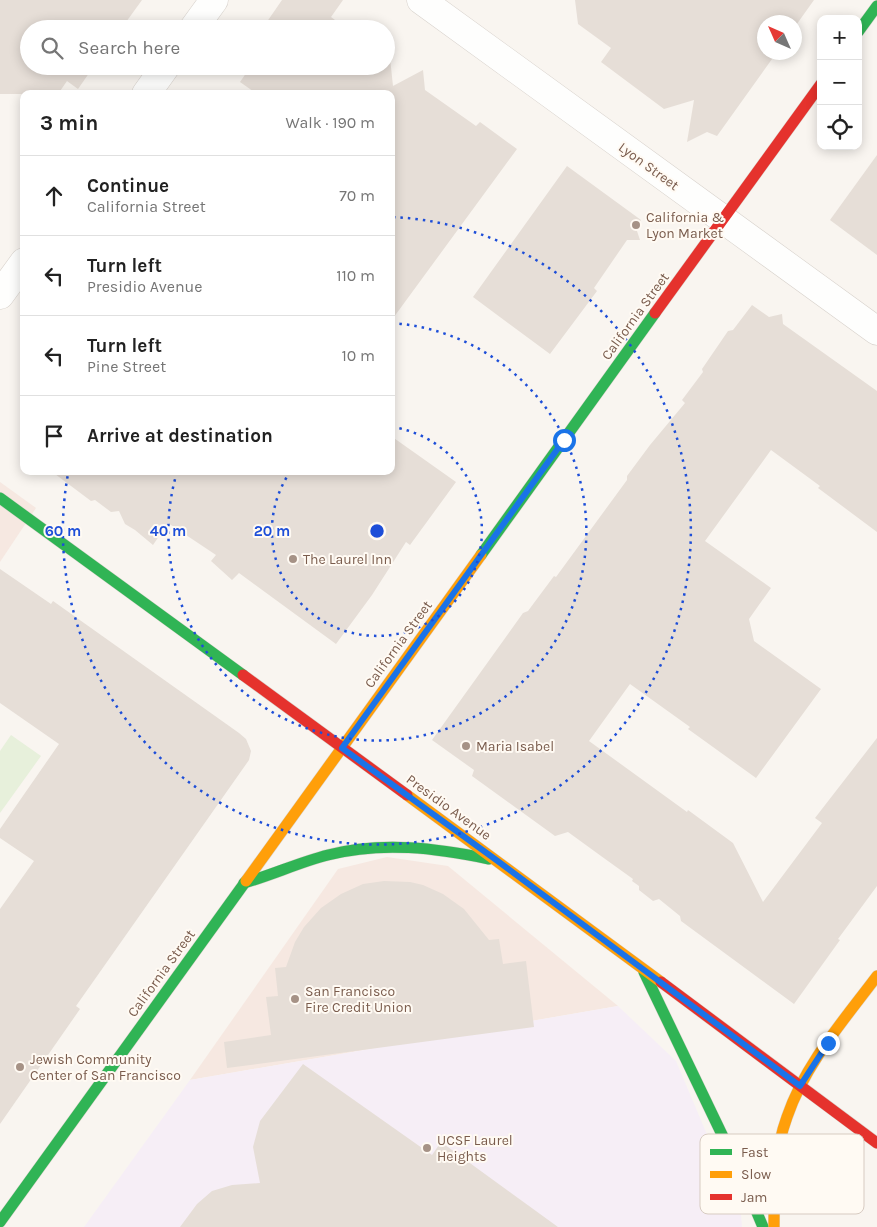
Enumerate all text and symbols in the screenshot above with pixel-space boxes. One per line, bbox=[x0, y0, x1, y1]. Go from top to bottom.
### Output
north arrow bbox=[757, 15, 802, 60]
map controls bbox=[817, 15, 862, 150]
button: + bbox=[817, 15, 862, 60]
search box bbox=[20, 20, 395, 75]
icon: search bbox=[38, 34, 66, 62]
text: Search here bbox=[78, 37, 180, 59]
button: − bbox=[817, 60, 862, 105]
button: locate bbox=[817, 105, 862, 150]
text: 3 min bbox=[40, 111, 98, 135]
text: Walk · 190 m bbox=[286, 113, 375, 132]
street label: Lyon Street bbox=[615, 139, 682, 194]
text: Continue bbox=[87, 175, 169, 197]
icon: ahead bbox=[40, 182, 68, 210]
text: 70 m bbox=[339, 186, 375, 205]
text: California Street bbox=[87, 197, 206, 216]
place label: California & Lyon Market bbox=[646, 209, 725, 242]
marker: California & Lyon Market bbox=[630, 219, 642, 231]
text: Turn left bbox=[87, 255, 162, 277]
icon: left bbox=[40, 262, 68, 290]
text: 110 m bbox=[336, 266, 375, 285]
street label: California Street bbox=[598, 269, 673, 363]
text: Presidio Avenue bbox=[87, 277, 202, 296]
text: Turn left bbox=[87, 335, 162, 357]
icon: left bbox=[40, 342, 68, 370]
text: 10 m bbox=[341, 346, 375, 365]
text: Pine Street bbox=[87, 357, 166, 376]
icon: arrive bbox=[40, 422, 68, 450]
text: Arrive at destination bbox=[87, 425, 273, 447]
route start bbox=[553, 429, 576, 452]
text: 60 m bbox=[45, 522, 81, 540]
text: 40 m bbox=[150, 522, 186, 540]
text: 20 m bbox=[254, 522, 290, 540]
centre of rings bbox=[368, 522, 386, 540]
place label: The Laurel Inn bbox=[303, 551, 392, 568]
marker: The Laurel Inn bbox=[287, 553, 299, 565]
street label: California Street bbox=[361, 597, 436, 691]
place label: Maria Isabel bbox=[476, 738, 554, 755]
marker: Maria Isabel bbox=[460, 740, 472, 752]
street label: Presidio Avenue bbox=[403, 771, 495, 844]
street label: California Street bbox=[124, 926, 199, 1020]
place label: San Francisco Fire Credit Union bbox=[305, 983, 412, 1016]
marker: San Francisco Fire Credit Union bbox=[289, 993, 301, 1005]
route end bbox=[817, 1032, 840, 1055]
place label: Jewish Community Center of San Francisco bbox=[30, 1051, 181, 1084]
marker: Jewish Community Center of San Francisco bbox=[14, 1061, 26, 1073]
place label: UCSF Laurel Heights bbox=[437, 1132, 513, 1165]
legend bbox=[700, 1134, 864, 1214]
marker: UCSF Laurel Heights bbox=[421, 1142, 433, 1154]
text: Fast bbox=[741, 1144, 768, 1161]
text: Slow bbox=[741, 1166, 771, 1183]
text: Jam bbox=[741, 1189, 767, 1206]

